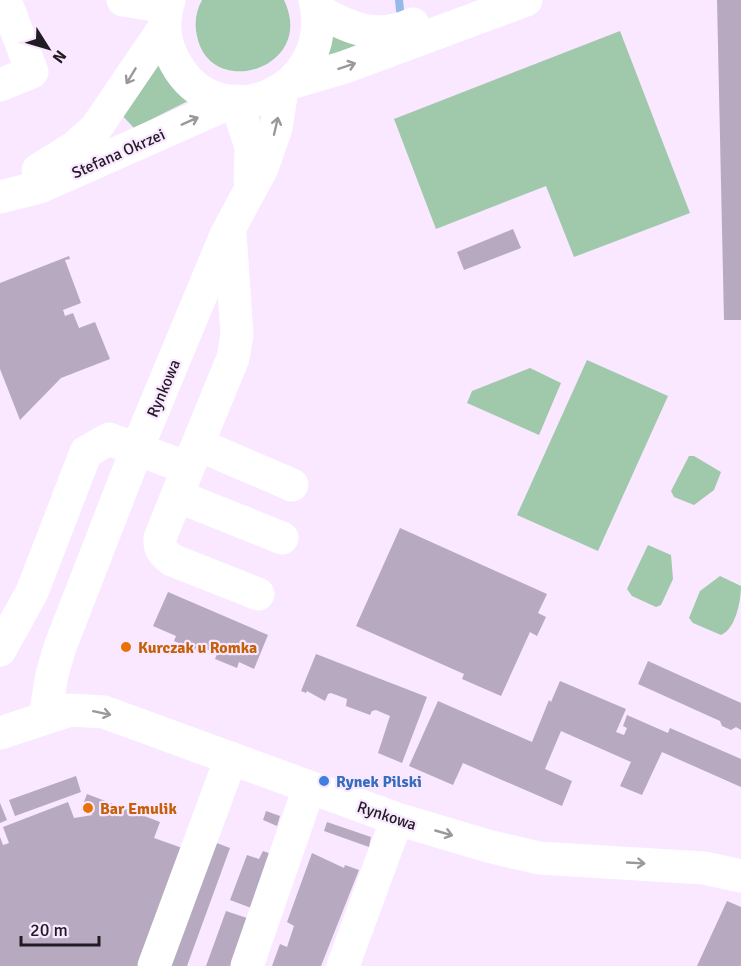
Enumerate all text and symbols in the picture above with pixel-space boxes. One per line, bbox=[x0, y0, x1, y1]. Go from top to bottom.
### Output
north arrow bbox=[18, 18, 78, 78]
text: N bbox=[48, 46, 71, 67]
one-way arrow bbox=[337, 59, 356, 70]
one-way arrow bbox=[125, 67, 137, 84]
one-way arrow bbox=[181, 114, 199, 126]
one-way arrow bbox=[270, 117, 282, 136]
street label: Stefana Okrzei bbox=[69, 124, 168, 183]
street label: Rynkowa bbox=[143, 356, 185, 420]
place label: Kurczak u Romka bbox=[138, 638, 257, 658]
marker: Kurczak u Romka bbox=[119, 640, 133, 654]
one-way arrow bbox=[92, 708, 111, 719]
place label: Rynek Pilski bbox=[336, 772, 422, 792]
marker: Rynek Pilski bbox=[317, 774, 331, 788]
street label: Rynkowa bbox=[354, 797, 419, 835]
place label: Bar Emulik bbox=[100, 799, 177, 819]
marker: Bar Emulik bbox=[81, 801, 95, 815]
one-way arrow bbox=[434, 828, 453, 839]
one-way arrow bbox=[626, 857, 646, 868]
scale bar bbox=[21, 909, 99, 947]
text: 20 m bbox=[30, 919, 68, 941]

